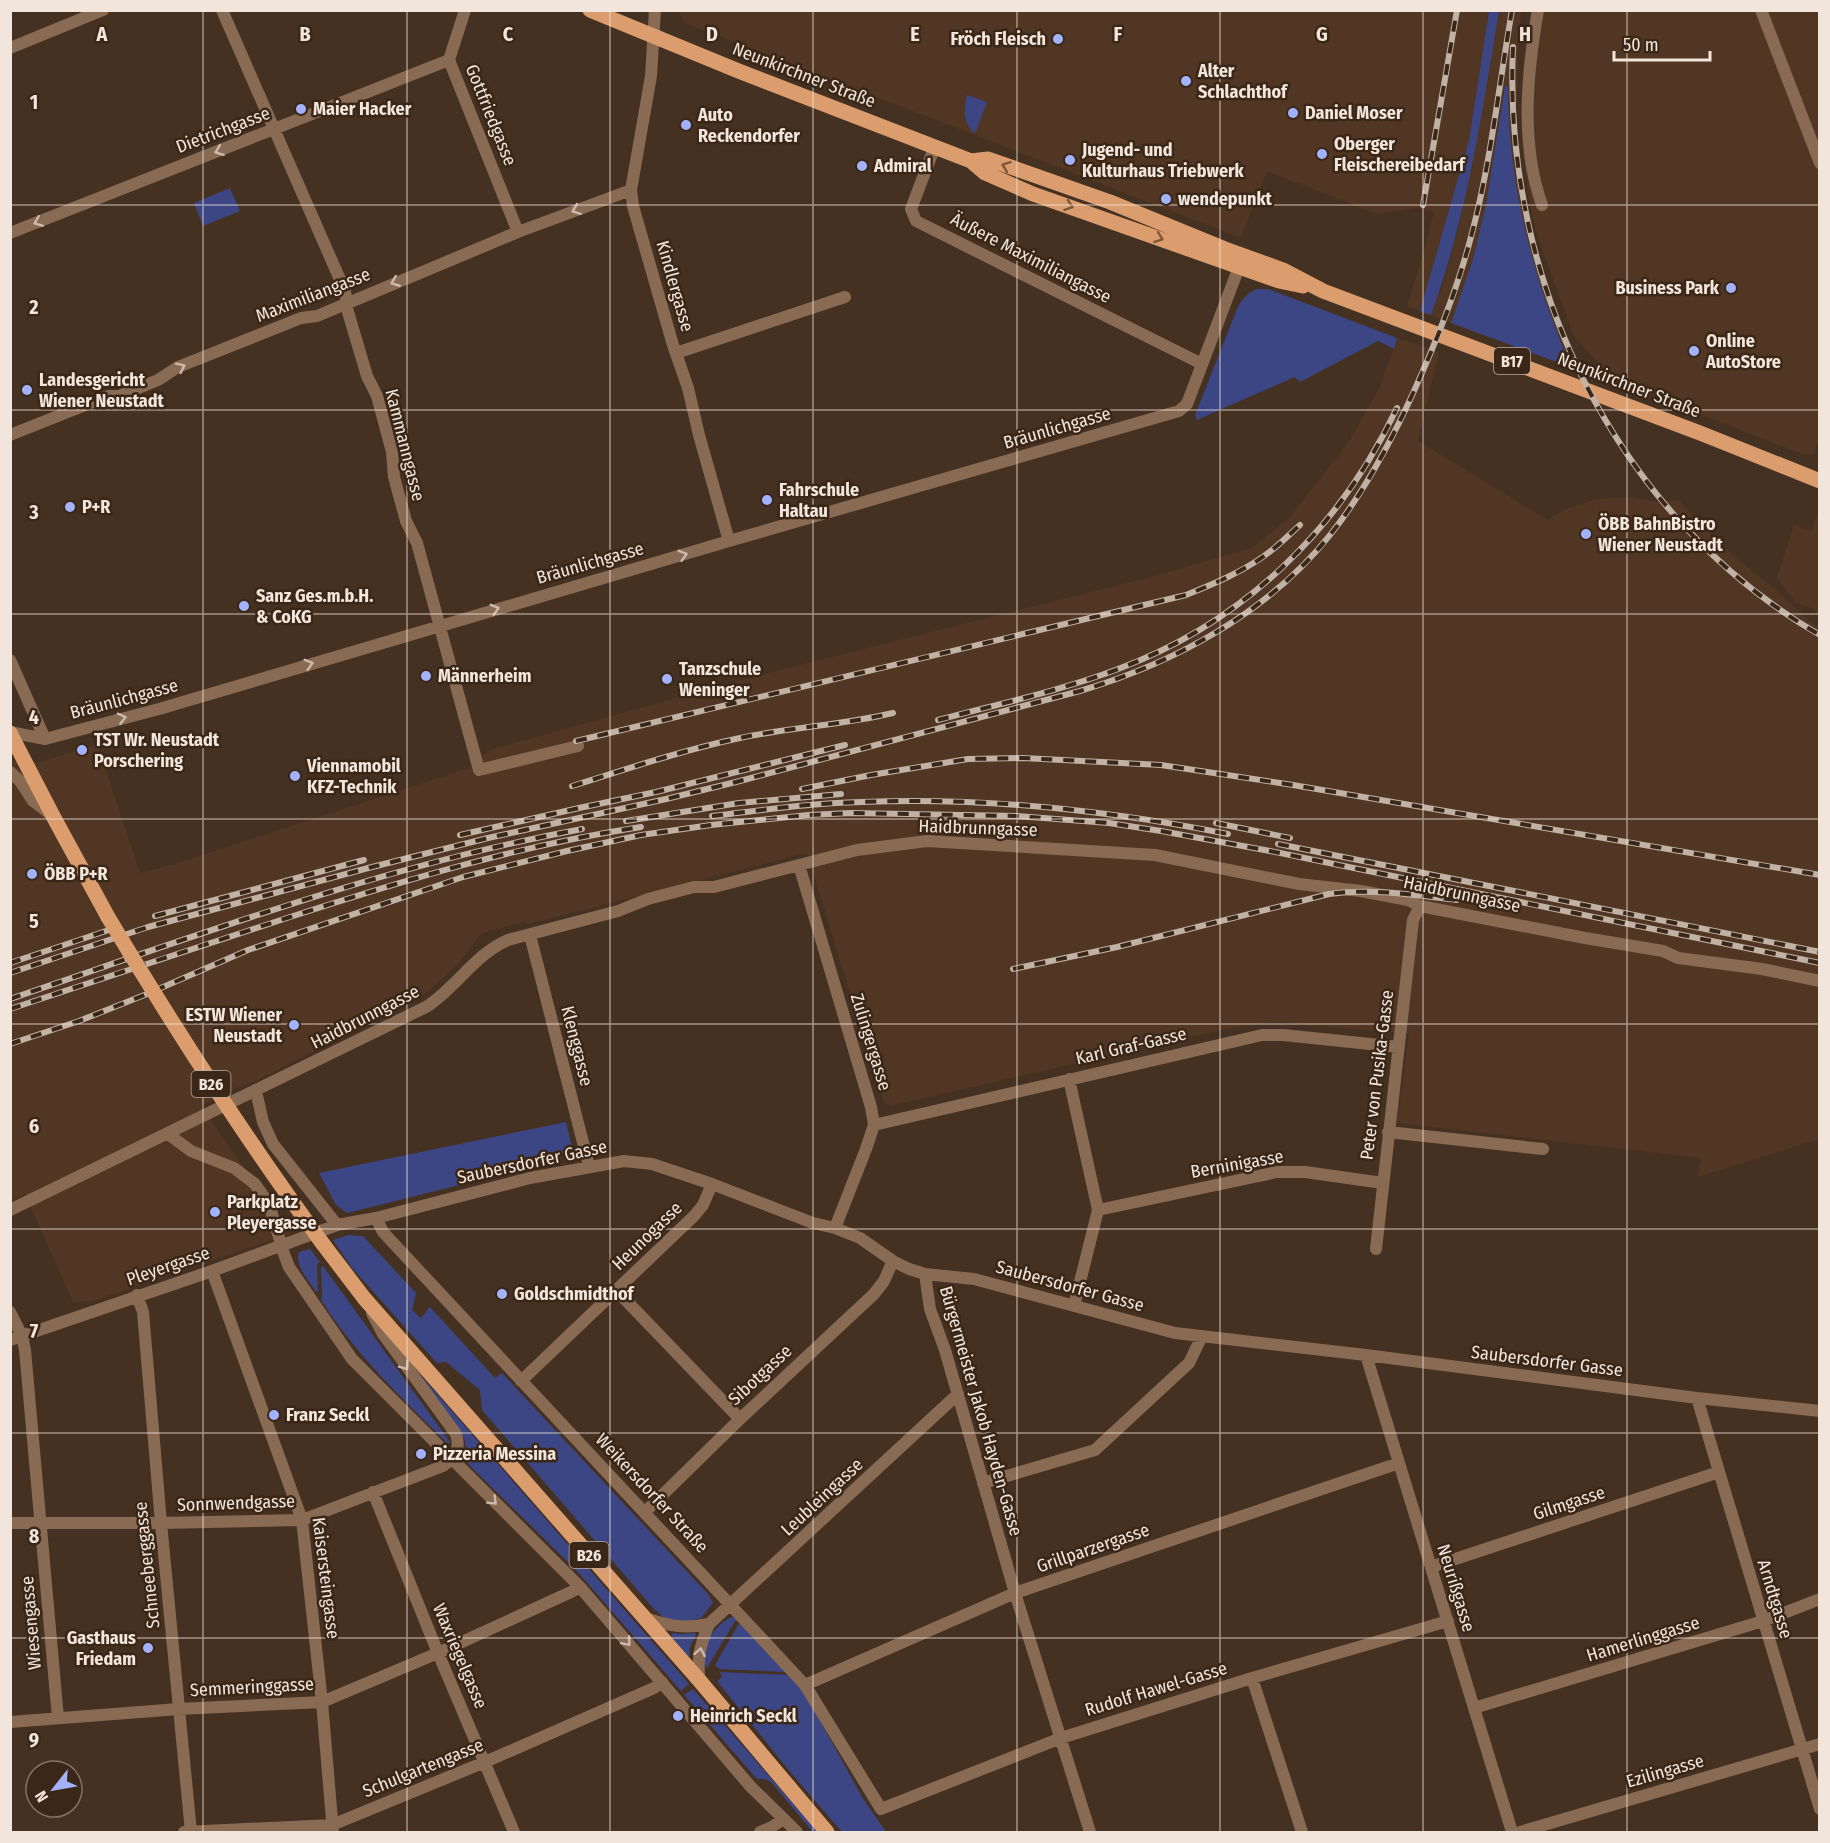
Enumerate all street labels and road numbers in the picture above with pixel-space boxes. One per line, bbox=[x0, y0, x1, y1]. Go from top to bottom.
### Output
street label: Neunkirchner Straße bbox=[729, 38, 879, 112]
street label: Gottfriedgasse bbox=[461, 61, 521, 169]
street label: Dietrichgasse bbox=[173, 102, 273, 158]
street label: Äußere Maximiliangasse bbox=[947, 208, 1115, 308]
street label: Kindlergasse bbox=[652, 238, 699, 334]
street label: Maximiliangasse bbox=[253, 263, 373, 327]
road number: B17 bbox=[1494, 348, 1530, 374]
street label: Neunkirchner Straße bbox=[1554, 348, 1704, 422]
street label: Kammanngasse bbox=[380, 387, 430, 503]
street label: Bräunlichgasse bbox=[1001, 402, 1113, 454]
street label: Bräunlichgasse bbox=[534, 537, 646, 589]
street label: Bräunlichgasse bbox=[68, 674, 180, 724]
street label: Haidbrunngasse bbox=[918, 815, 1038, 841]
street label: Haidbrunngasse bbox=[1401, 871, 1523, 917]
street label: Haidbrunngasse bbox=[307, 980, 423, 1054]
street label: Peter von Pusika-Gasse bbox=[1356, 989, 1398, 1161]
street label: Zulingergasse bbox=[846, 991, 896, 1093]
street label: Klenggasse bbox=[556, 1004, 598, 1089]
street label: Karl Graf-Gasse bbox=[1073, 1023, 1189, 1069]
road number: B26 bbox=[192, 1071, 230, 1097]
street label: Saubersdorfer Gasse bbox=[455, 1135, 609, 1189]
street label: Berninigasse bbox=[1189, 1145, 1285, 1183]
street label: Heunogasse bbox=[607, 1197, 687, 1275]
street label: Pleyergasse bbox=[124, 1241, 213, 1290]
street label: Saubersdorfer Gasse bbox=[993, 1256, 1147, 1316]
street label: Bürgermeister Jakob Hayden-Gasse bbox=[935, 1283, 1027, 1539]
street label: Sibotgasse bbox=[724, 1340, 796, 1410]
street label: Saubersdorfer Gasse bbox=[1470, 1341, 1624, 1381]
street label: Weikersdorfer Straße bbox=[591, 1429, 713, 1557]
street label: Leubleingasse bbox=[776, 1453, 868, 1540]
street label: Gilmgasse bbox=[1530, 1481, 1608, 1525]
street label: Sonnwendgasse bbox=[177, 1490, 295, 1516]
street label: Schneeberggasse bbox=[129, 1500, 165, 1629]
street label: Kaisersteingasse bbox=[308, 1516, 344, 1640]
street label: Grillparzergasse bbox=[1034, 1518, 1152, 1578]
road number: B26 bbox=[570, 1542, 608, 1568]
street label: Neurißgasse bbox=[1432, 1542, 1480, 1635]
street label: Arndtgasse bbox=[1753, 1557, 1797, 1641]
street label: Wiesengasse bbox=[16, 1575, 46, 1671]
street label: Waxriegelgasse bbox=[428, 1600, 492, 1712]
street label: Hamerlinggasse bbox=[1584, 1611, 1702, 1667]
street label: Rudolf Hawel-Gasse bbox=[1082, 1657, 1230, 1721]
street label: Semmeringgasse bbox=[189, 1673, 315, 1701]
street label: Schulgartengasse bbox=[359, 1734, 487, 1802]
street label: Ezilingasse bbox=[1624, 1749, 1706, 1793]

